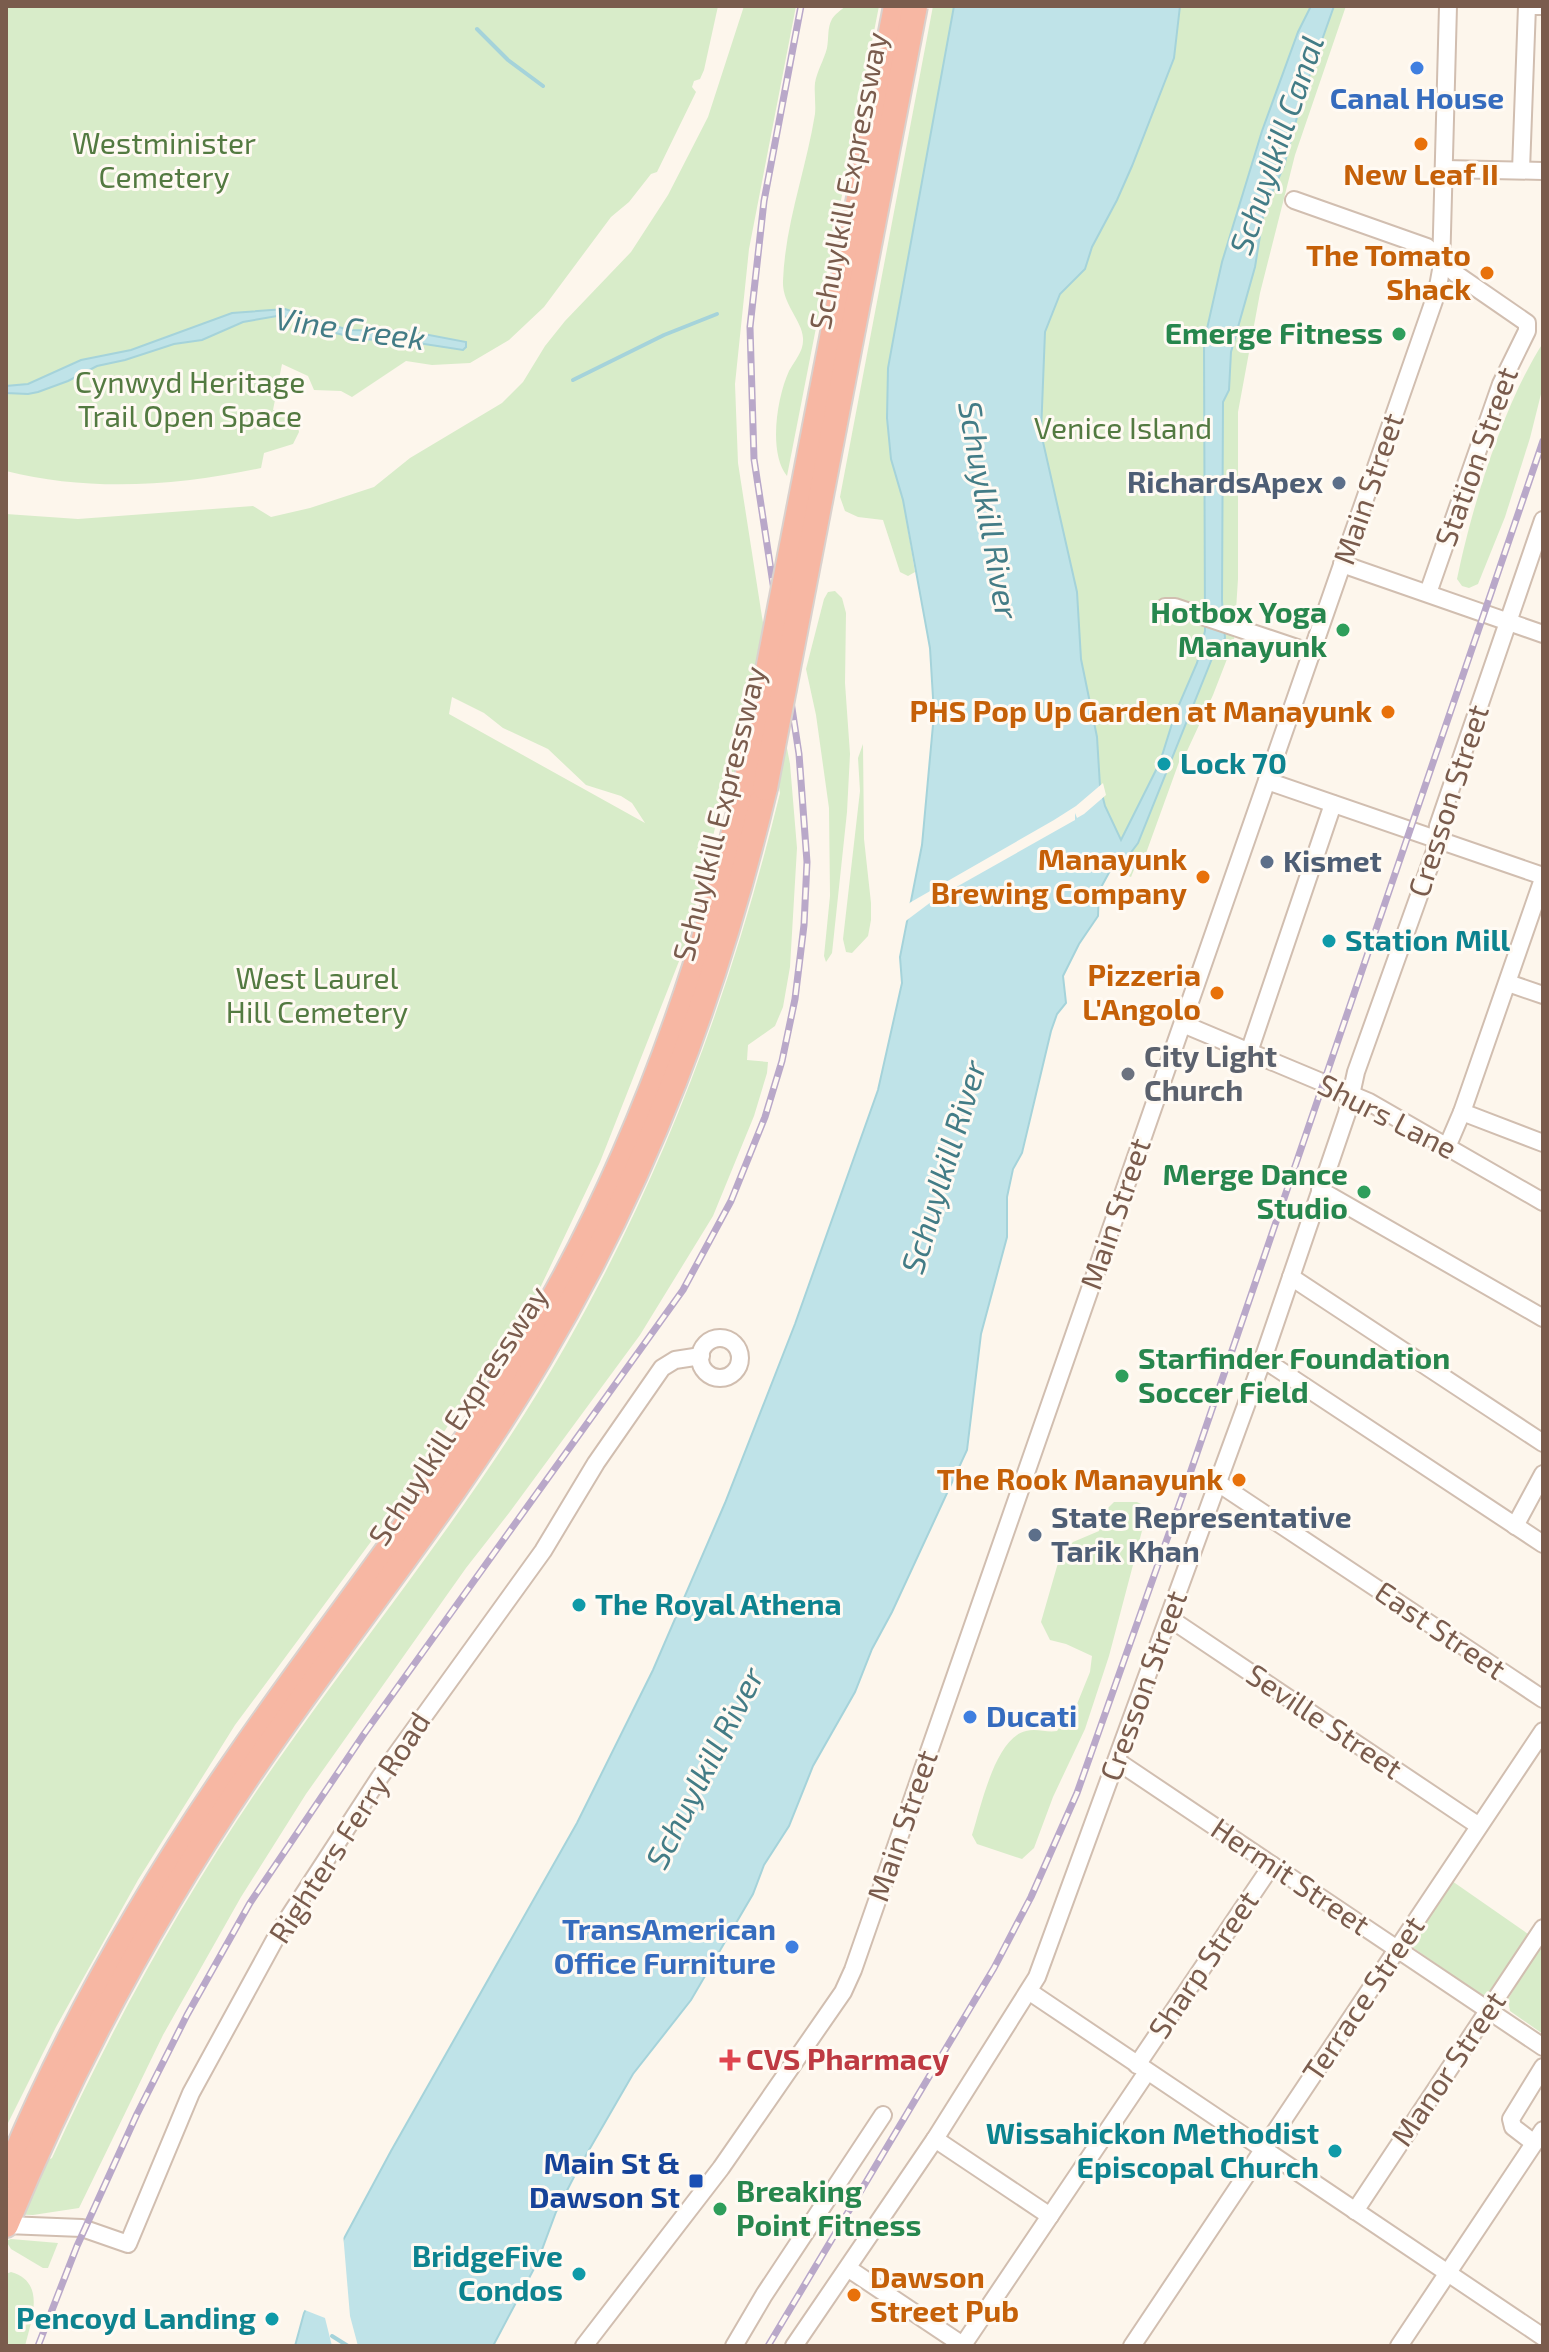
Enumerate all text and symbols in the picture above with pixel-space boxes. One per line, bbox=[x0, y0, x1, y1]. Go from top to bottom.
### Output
street label: Schuylkill Expressway bbox=[801, 29, 894, 333]
water label: Schuylkill Canal bbox=[1220, 30, 1331, 259]
marker: Canal House bbox=[1408, 59, 1426, 77]
place label: Canal House bbox=[1330, 79, 1504, 115]
park label: Westminister Cemetery bbox=[72, 124, 256, 194]
marker: New Leaf II bbox=[1412, 135, 1430, 153]
place label: New Leaf II bbox=[1343, 155, 1499, 191]
place label: The Tomato Shack bbox=[1306, 236, 1471, 306]
marker: The Tomato Shack bbox=[1478, 264, 1496, 282]
water label: Vine Creek bbox=[273, 298, 428, 356]
place label: Emerge Fitness bbox=[1165, 314, 1383, 350]
marker: Emerge Fitness bbox=[1390, 325, 1408, 343]
street label: Station Street bbox=[1426, 362, 1524, 551]
park label: Cynwyd Heritage Trail Open Space bbox=[75, 363, 305, 433]
water label: Schuylkill River bbox=[951, 398, 1028, 623]
street label: Main Street bbox=[1324, 408, 1410, 569]
park label: Venice Island bbox=[1034, 409, 1212, 445]
place label: RichardsApex bbox=[1127, 463, 1323, 499]
marker: RichardsApex bbox=[1330, 474, 1348, 492]
place label: Hotbox Yoga Manayunk bbox=[1150, 593, 1327, 664]
marker: Hotbox Yoga Manayunk bbox=[1334, 621, 1352, 639]
street label: Schuylkill Expressway bbox=[664, 662, 772, 965]
place label: PHS Pop Up Garden at Manayunk bbox=[909, 692, 1372, 729]
street label: Cresson Street bbox=[1399, 700, 1495, 901]
marker: PHS Pop Up Garden at Manayunk bbox=[1379, 703, 1397, 721]
place label: Lock 70 bbox=[1180, 744, 1287, 780]
marker: Lock 70 bbox=[1155, 755, 1173, 773]
place label: Manayunk Brewing Company bbox=[931, 840, 1187, 911]
place label: Kismet bbox=[1283, 842, 1382, 878]
marker: Kismet bbox=[1258, 853, 1276, 871]
marker: Manayunk Brewing Company bbox=[1194, 868, 1212, 886]
place label: Station Mill bbox=[1345, 921, 1510, 957]
marker: Station Mill bbox=[1320, 932, 1338, 950]
place label: Pizzeria L'Angolo bbox=[1082, 956, 1201, 1026]
park label: West Laurel Hill Cemetery bbox=[226, 959, 408, 1029]
marker: Pizzeria L'Angolo bbox=[1208, 984, 1226, 1002]
place label: City Light Church bbox=[1144, 1037, 1277, 1107]
water label: Schuylkill River bbox=[892, 1054, 994, 1278]
marker: City Light Church bbox=[1119, 1065, 1137, 1083]
street label: Shurs Lane bbox=[1313, 1065, 1463, 1165]
street label: Main Street bbox=[1071, 1133, 1157, 1294]
place label: Merge Dance Studio bbox=[1163, 1155, 1348, 1225]
marker: Merge Dance Studio bbox=[1355, 1183, 1373, 1201]
street label: Schuylkill Expressway bbox=[360, 1278, 555, 1552]
place label: Starfinder Foundation Soccer Field bbox=[1138, 1339, 1450, 1409]
marker: Starfinder Foundation Soccer Field bbox=[1113, 1367, 1131, 1385]
place label: The Rook Manayunk bbox=[937, 1460, 1223, 1497]
marker: The Rook Manayunk bbox=[1230, 1471, 1248, 1489]
place label: State Representative Tarik Khan bbox=[1051, 1498, 1352, 1568]
marker: State Representative Tarik Khan bbox=[1026, 1526, 1044, 1544]
street label: East Street bbox=[1369, 1572, 1513, 1686]
place label: The Royal Athena bbox=[595, 1585, 842, 1622]
street label: Cresson Street bbox=[1091, 1585, 1193, 1785]
marker: The Royal Athena bbox=[570, 1596, 588, 1614]
street label: Seville Street bbox=[1240, 1655, 1410, 1786]
water label: Schuylkill River bbox=[636, 1659, 772, 1875]
place label: Ducati bbox=[986, 1697, 1077, 1733]
street label: Righters Ferry Road bbox=[260, 1705, 437, 1949]
marker: Ducati bbox=[961, 1708, 979, 1726]
street label: Main Street bbox=[858, 1745, 944, 1906]
street label: Hermit Street bbox=[1205, 1809, 1377, 1942]
street label: Sharp Street bbox=[1140, 1883, 1265, 2045]
street label: Terrace Street bbox=[1294, 1909, 1431, 2087]
place label: TransAmerican Office Furniture bbox=[554, 1910, 776, 1980]
marker: TransAmerican Office Furniture bbox=[783, 1938, 801, 1956]
street label: Manor Street bbox=[1382, 1984, 1512, 2152]
place label: CVS Pharmacy bbox=[746, 2040, 949, 2077]
marker: CVS Pharmacy bbox=[721, 2051, 739, 2069]
place label: Wissahickon Methodist Episcopal Church bbox=[986, 2114, 1319, 2184]
marker: Wissahickon Methodist Episcopal Church bbox=[1326, 2142, 1344, 2160]
place label: Main St & Dawson St bbox=[529, 2144, 680, 2214]
marker: Main St & Dawson St bbox=[687, 2172, 705, 2190]
place label: Breaking Point Fitness bbox=[736, 2172, 921, 2242]
marker: Breaking Point Fitness bbox=[711, 2200, 729, 2218]
place label: BridgeFive Condos bbox=[412, 2237, 563, 2307]
place label: Dawson Street Pub bbox=[870, 2258, 1019, 2328]
marker: BridgeFive Condos bbox=[570, 2265, 588, 2283]
marker: Dawson Street Pub bbox=[845, 2286, 863, 2304]
place label: Pencoyd Landing bbox=[16, 2299, 257, 2336]
marker: Pencoyd Landing bbox=[263, 2310, 281, 2328]

